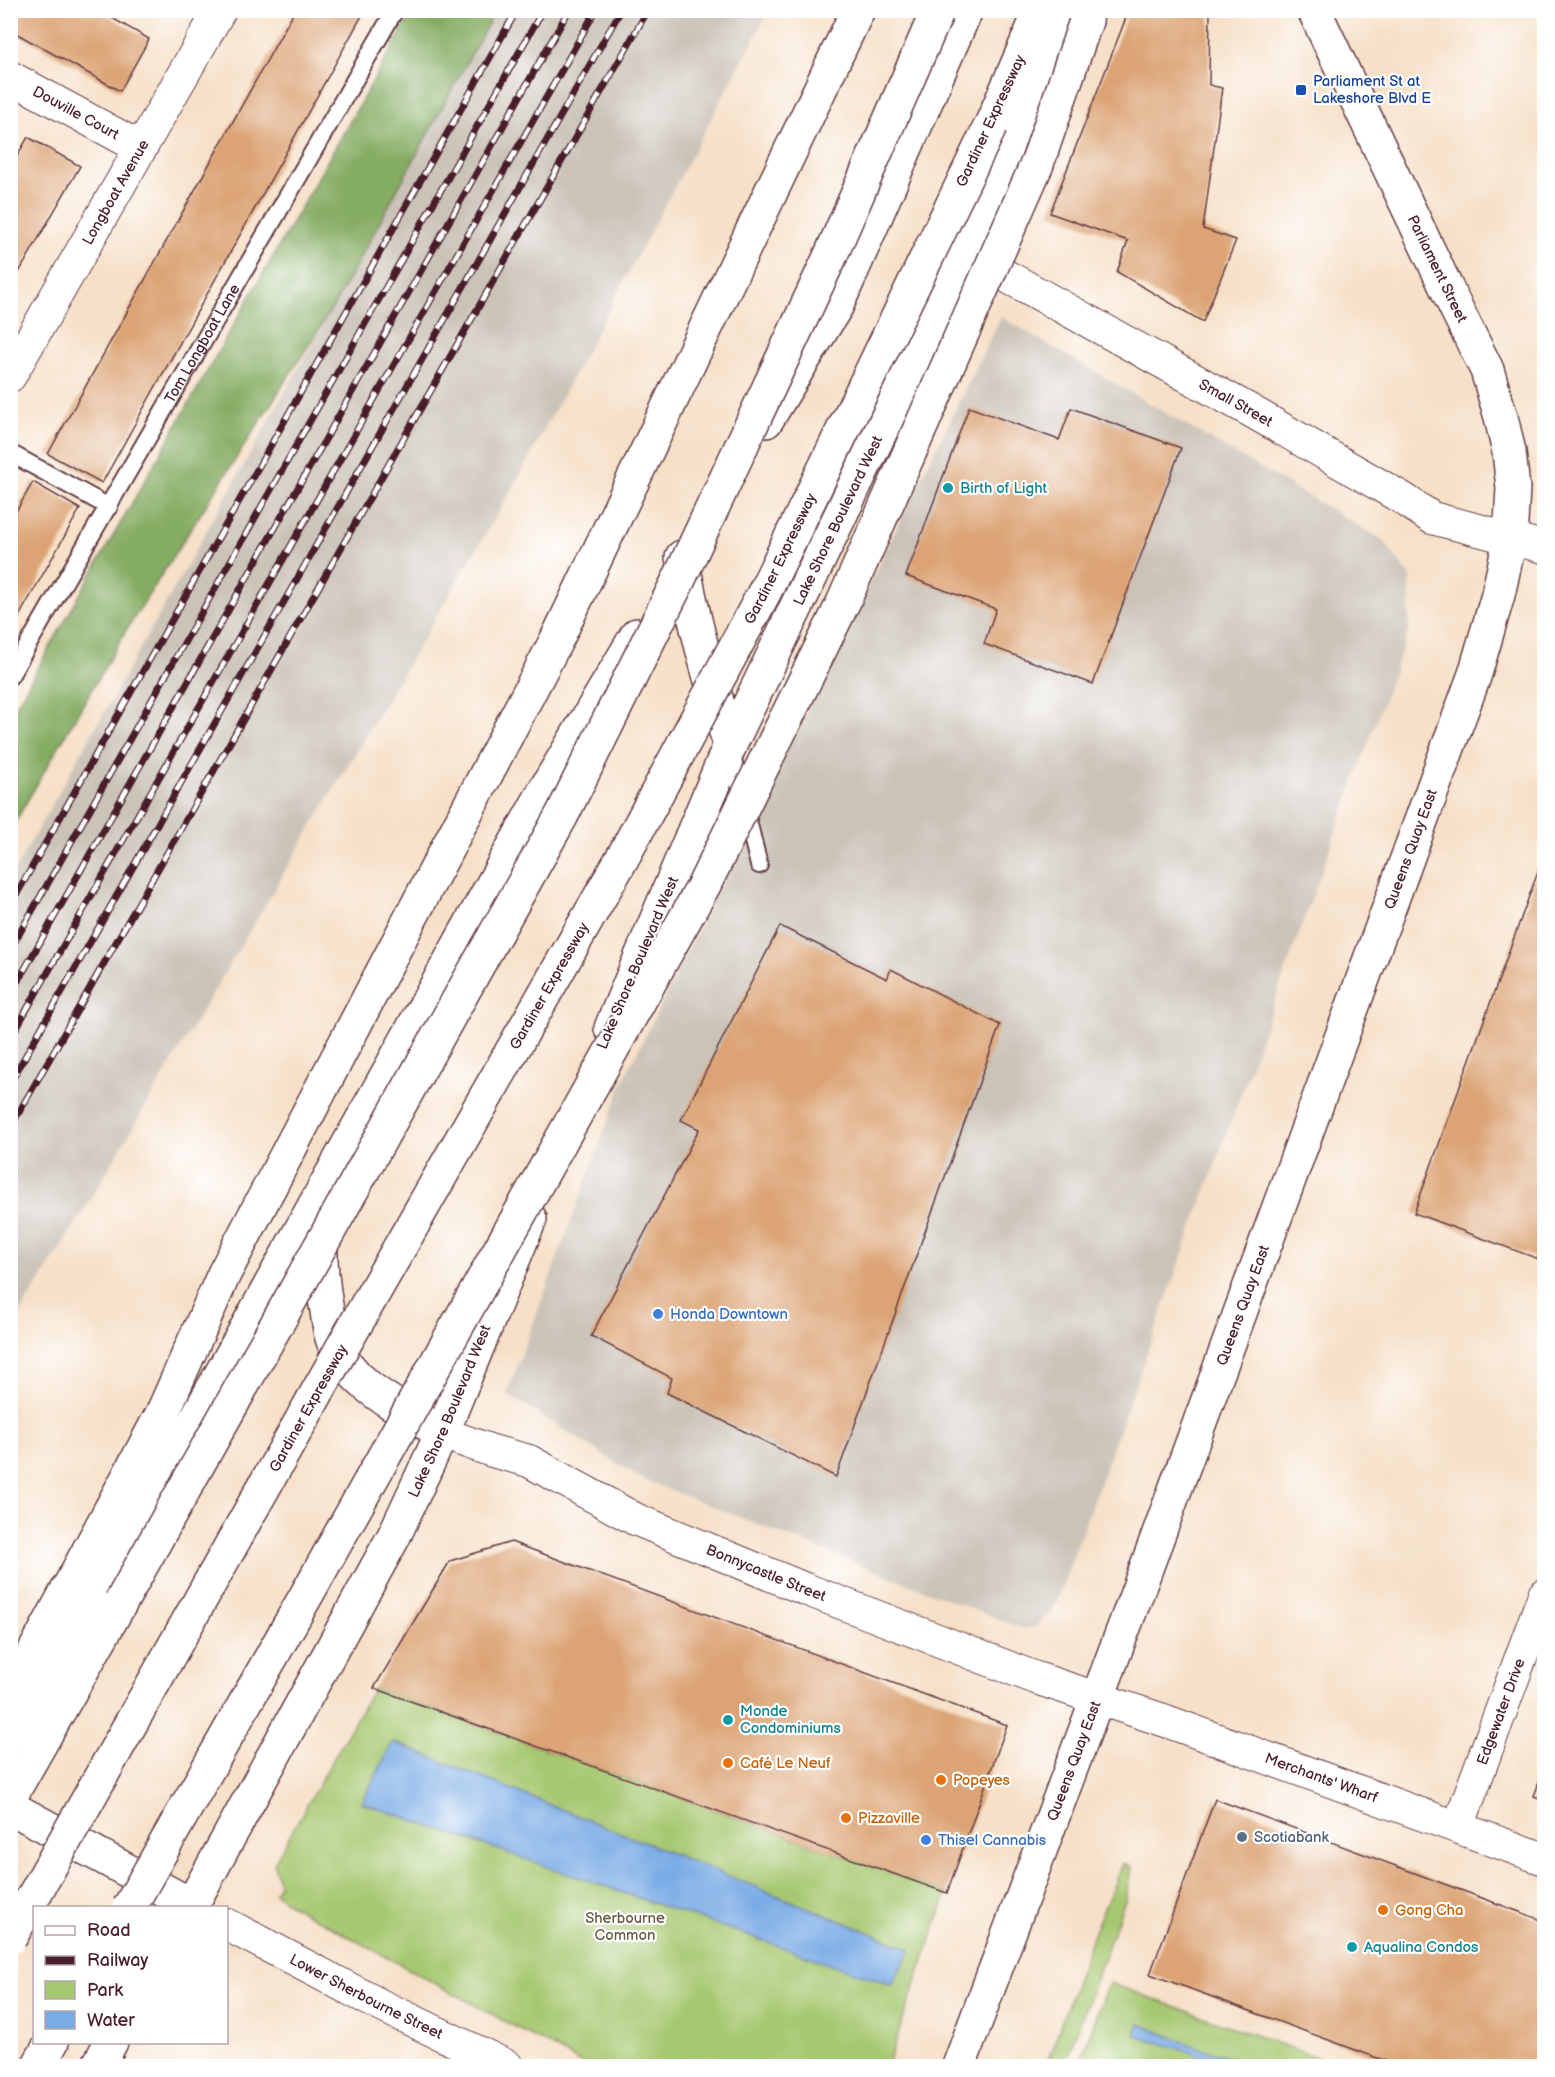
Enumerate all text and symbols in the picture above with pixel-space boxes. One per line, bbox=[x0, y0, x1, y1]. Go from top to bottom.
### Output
street label: Gardiner Expressway bbox=[952, 52, 1030, 190]
place label: Parliament St at Lakeshore Blvd E bbox=[1313, 72, 1431, 108]
street label: Douville Court bbox=[29, 82, 123, 144]
marker: Parliament St at Lakeshore Blvd E bbox=[1294, 83, 1308, 97]
street label: Longboat Avenue bbox=[78, 136, 153, 248]
street label: Parliament Street bbox=[1403, 212, 1471, 326]
street label: Tom Longboat Lane bbox=[160, 280, 244, 407]
street label: Small Street bbox=[1196, 375, 1277, 431]
street label: Lake Shore Boulevard West bbox=[789, 432, 887, 609]
place label: Birth of Light bbox=[960, 479, 1048, 498]
marker: Birth of Light bbox=[941, 481, 955, 495]
street label: Gardiner Expressway bbox=[740, 490, 821, 627]
street label: Queens Quay East bbox=[1380, 786, 1442, 912]
street label: Lake Shore Boulevard West bbox=[593, 873, 683, 1052]
street label: Gardiner Expressway bbox=[505, 919, 593, 1053]
street label: Queens Quay East bbox=[1212, 1242, 1274, 1368]
place label: Honda Downtown bbox=[670, 1305, 788, 1324]
marker: Honda Downtown bbox=[651, 1307, 665, 1321]
street label: Lake Shore Boulevard West bbox=[404, 1322, 495, 1500]
street label: Gardiner Expressway bbox=[265, 1341, 352, 1475]
street label: Bonnycastle Street bbox=[703, 1540, 829, 1606]
street label: Edgewater Drive bbox=[1472, 1656, 1529, 1768]
street label: Queens Quay East bbox=[1043, 1698, 1105, 1824]
place label: Monde Condominiums bbox=[740, 1702, 841, 1738]
marker: Monde Condominiums bbox=[721, 1713, 735, 1727]
street label: Merchants' Wharf bbox=[1262, 1748, 1381, 1807]
place label: Café Le Neuf bbox=[740, 1754, 831, 1773]
marker: Café Le Neuf bbox=[721, 1756, 735, 1770]
place label: Popeyes bbox=[953, 1771, 1011, 1790]
marker: Popeyes bbox=[934, 1773, 948, 1787]
place label: Pizzaville bbox=[858, 1809, 920, 1828]
marker: Pizzaville bbox=[839, 1811, 853, 1825]
place label: Scotiabank bbox=[1254, 1828, 1329, 1847]
marker: Scotiabank bbox=[1235, 1830, 1249, 1844]
place label: Thisel Cannabis bbox=[938, 1831, 1047, 1850]
marker: Thisel Cannabis bbox=[919, 1833, 933, 1847]
place label: Gong Cha bbox=[1395, 1901, 1463, 1920]
marker: Gong Cha bbox=[1376, 1903, 1390, 1917]
legend bbox=[33, 1906, 228, 2044]
park label: Sherbourne Common bbox=[585, 1909, 665, 1945]
text: Road bbox=[87, 1920, 131, 1941]
place label: Aqualina Condos bbox=[1364, 1938, 1479, 1957]
marker: Aqualina Condos bbox=[1345, 1940, 1359, 1954]
text: Railway bbox=[87, 1950, 149, 1971]
street label: Lower Sherbourne Street bbox=[286, 1950, 446, 2043]
text: Park bbox=[87, 1980, 123, 2001]
text: Water bbox=[87, 2010, 135, 2031]

